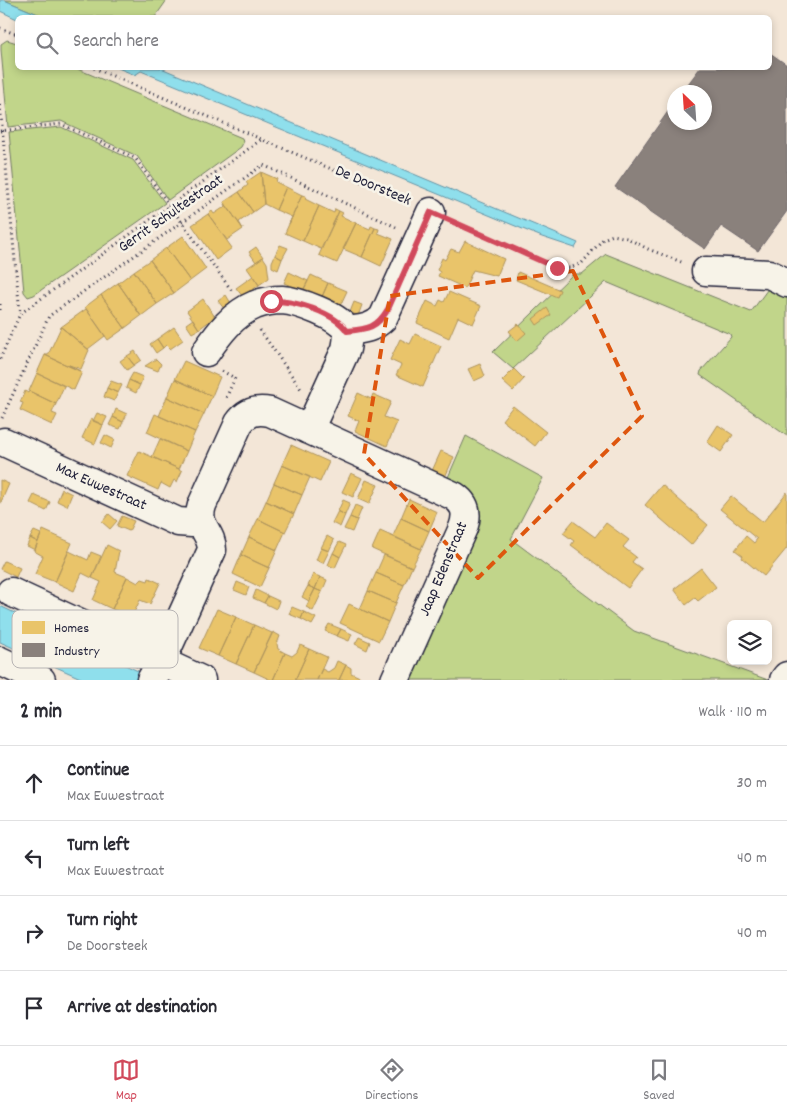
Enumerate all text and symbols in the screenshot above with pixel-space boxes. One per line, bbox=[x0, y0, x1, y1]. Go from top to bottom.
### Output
search box bbox=[15, 15, 772, 70]
icon: search bbox=[33, 29, 61, 57]
text: Search here bbox=[73, 29, 159, 56]
north arrow bbox=[667, 85, 712, 130]
street label: De Doorsteek bbox=[331, 160, 415, 212]
street label: Gerrit Schultestraat bbox=[114, 169, 228, 259]
route end bbox=[546, 257, 569, 280]
route start bbox=[260, 290, 283, 313]
street label: Max Euwestraat bbox=[52, 457, 150, 517]
street label: Jaap Edenstraat bbox=[414, 518, 474, 620]
legend bbox=[12, 610, 178, 668]
text: Homes bbox=[54, 619, 89, 639]
map controls bbox=[727, 620, 772, 665]
button: layers bbox=[727, 620, 772, 665]
text: Industry bbox=[54, 642, 100, 662]
text: 2 min bbox=[20, 698, 62, 728]
text: Walk · 110 m bbox=[699, 701, 767, 724]
text: Continue bbox=[67, 758, 129, 785]
icon: ahead bbox=[20, 769, 48, 797]
text: 30 m bbox=[737, 772, 767, 795]
text: Max Euwestraat bbox=[67, 785, 164, 808]
text: Turn left bbox=[67, 833, 130, 860]
icon: left bbox=[20, 844, 48, 872]
text: 40 m bbox=[737, 847, 767, 870]
text: Max Euwestraat bbox=[67, 860, 164, 883]
text: Turn right bbox=[67, 908, 138, 935]
icon: right bbox=[20, 919, 48, 947]
text: 40 m bbox=[737, 922, 767, 945]
text: De Doorsteek bbox=[67, 935, 148, 958]
icon: arrive bbox=[20, 994, 48, 1022]
text: Arrive at destination bbox=[67, 995, 217, 1022]
tab: Map bbox=[112, 1056, 140, 1106]
tab: Directions bbox=[365, 1056, 418, 1106]
tab: Saved bbox=[643, 1056, 675, 1106]

